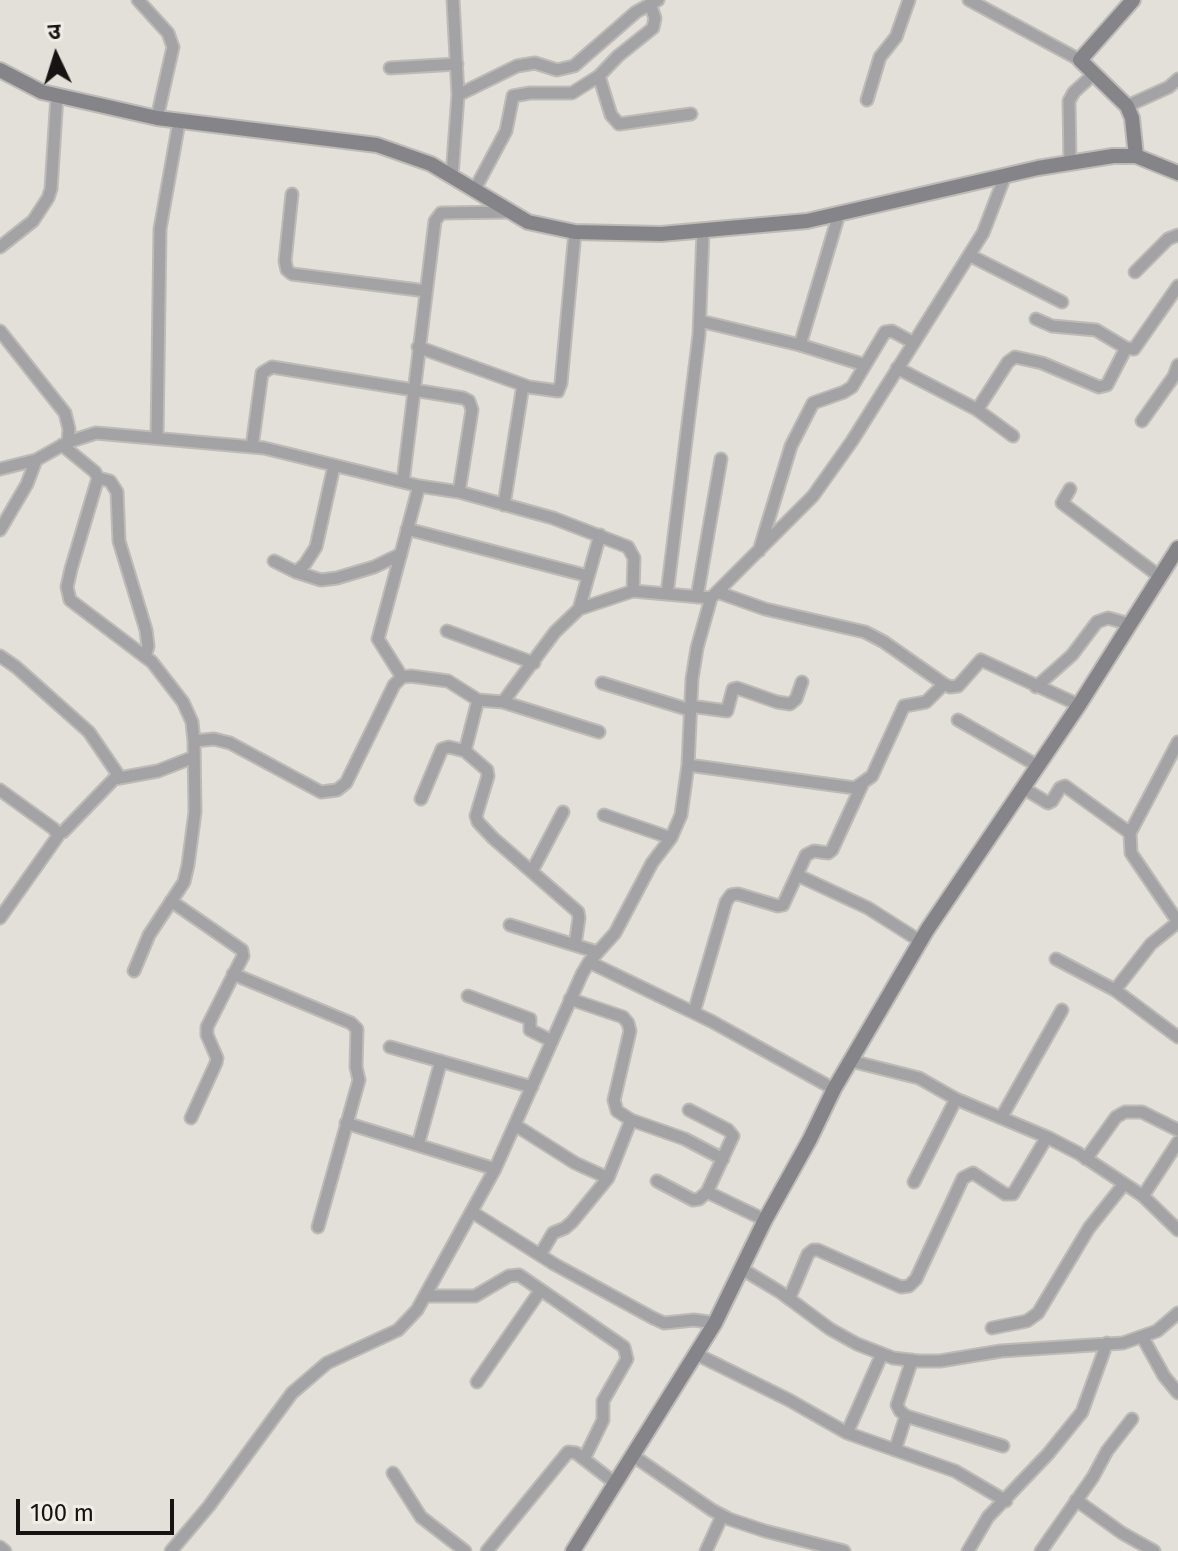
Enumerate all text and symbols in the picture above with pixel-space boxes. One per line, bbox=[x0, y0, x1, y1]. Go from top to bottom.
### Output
north arrow bbox=[16, 16, 96, 96]
text: उ bbox=[47, 18, 62, 45]
scale bar bbox=[20, 1483, 178, 1533]
text: 100 m bbox=[30, 1499, 94, 1527]

